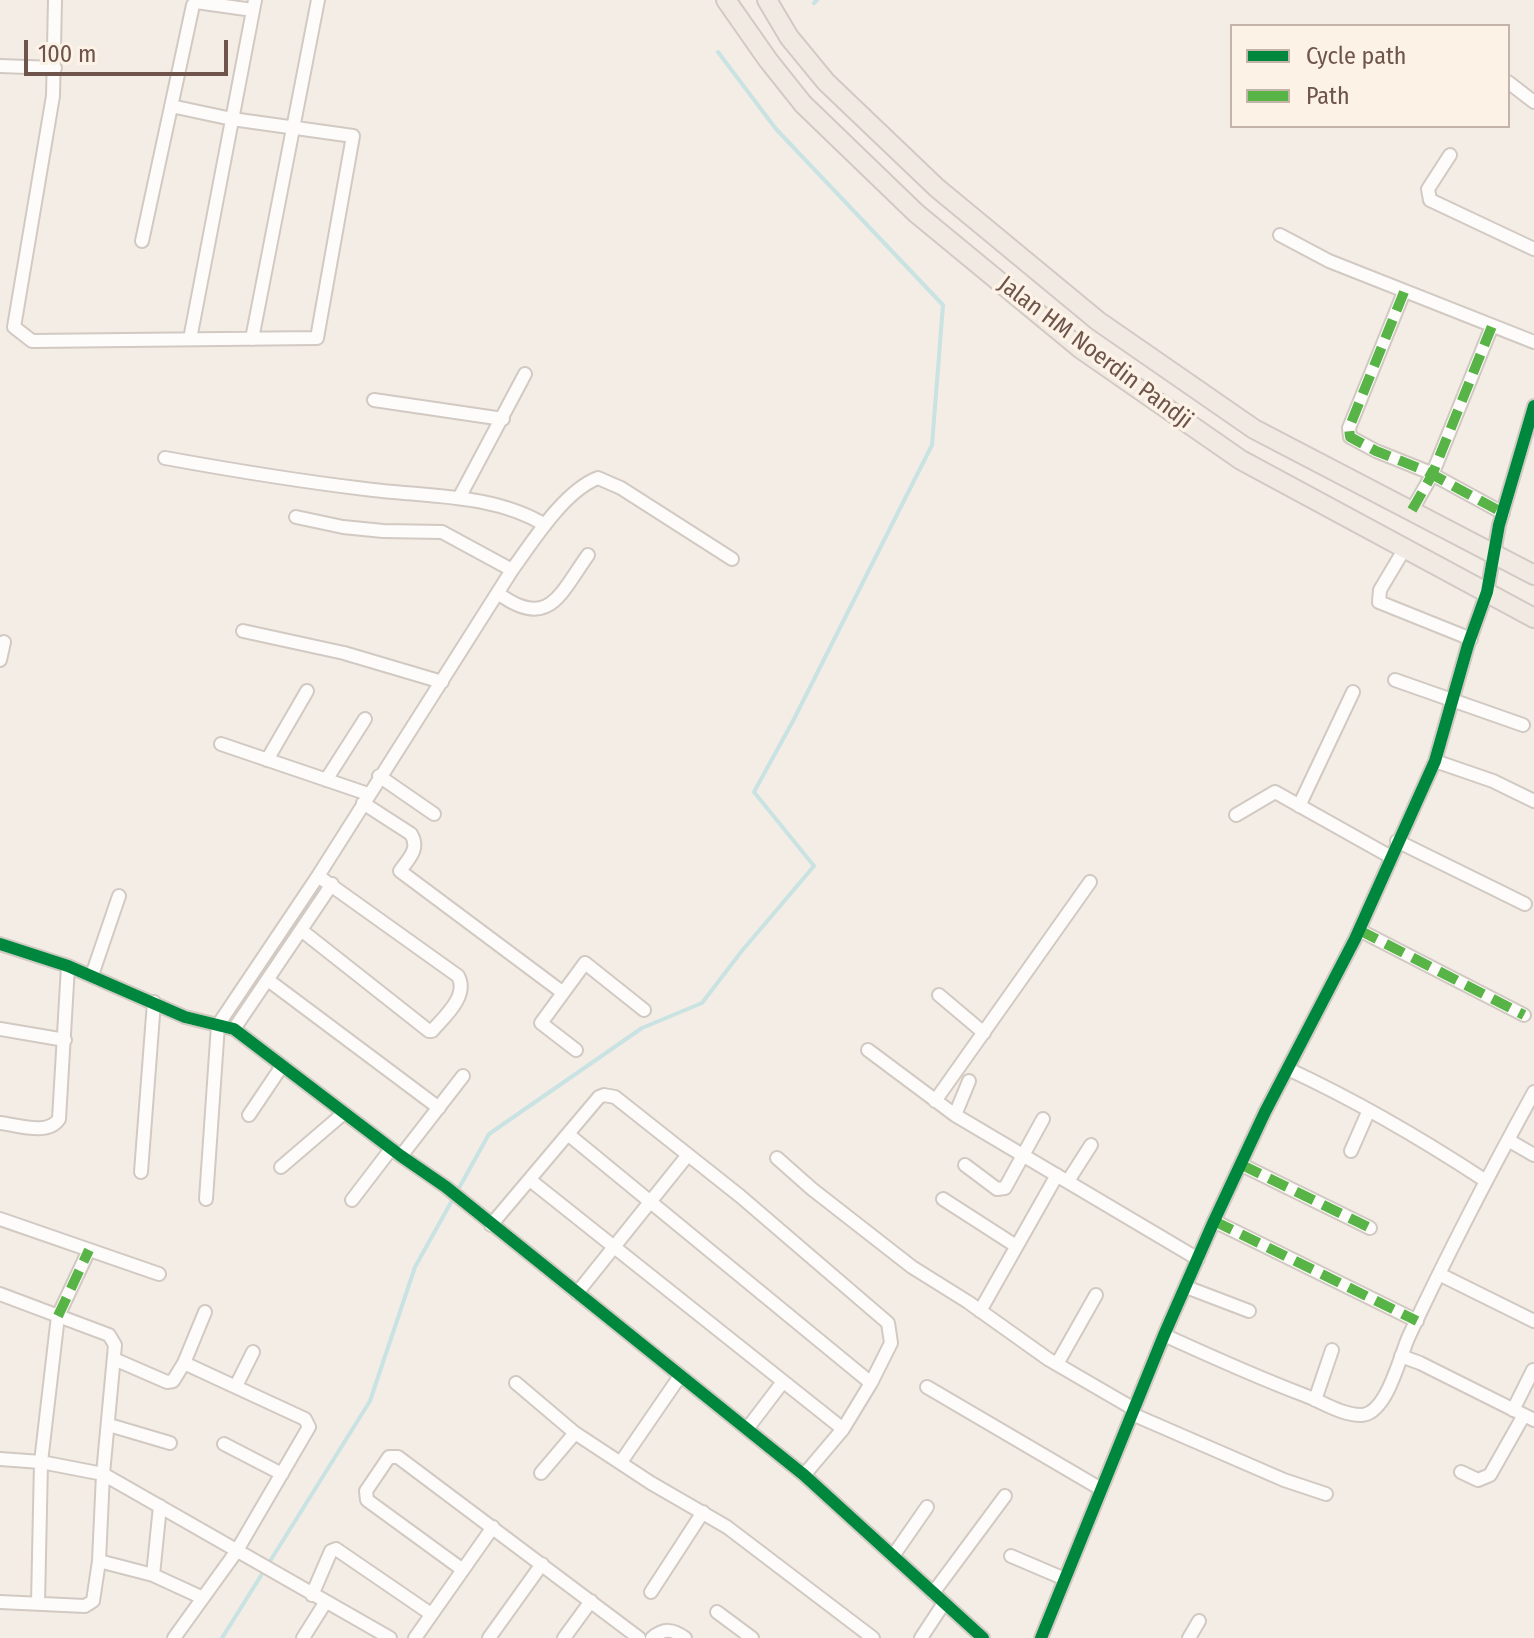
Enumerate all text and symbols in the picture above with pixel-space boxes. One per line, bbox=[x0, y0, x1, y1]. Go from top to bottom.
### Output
scale bar bbox=[28, 24, 232, 74]
legend bbox=[1230, 24, 1510, 128]
text: 100 m bbox=[38, 40, 96, 68]
text: Cycle path bbox=[1306, 42, 1406, 70]
text: Path bbox=[1306, 82, 1350, 110]
street label: Jalan HM Noerdin Pandji bbox=[992, 270, 1198, 436]

